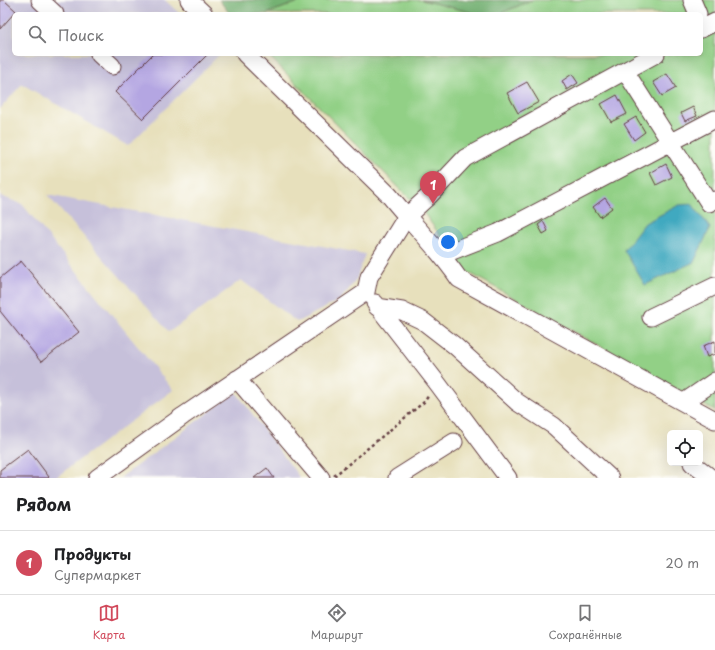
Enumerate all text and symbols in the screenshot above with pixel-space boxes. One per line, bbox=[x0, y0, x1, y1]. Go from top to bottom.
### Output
search box bbox=[12, 12, 703, 56]
icon: search bbox=[26, 23, 48, 45]
text: Поиск bbox=[58, 23, 104, 46]
pin: 1 bbox=[420, 171, 446, 204]
your location bbox=[438, 232, 458, 252]
map controls bbox=[667, 430, 703, 466]
button: locate bbox=[667, 430, 703, 466]
text: Рядом bbox=[16, 491, 71, 517]
text: Продукты bbox=[54, 542, 131, 565]
text: 1 bbox=[26, 553, 32, 572]
text: 20 m bbox=[665, 553, 699, 572]
text: Супермаркет bbox=[54, 565, 141, 584]
tab: Карта bbox=[93, 602, 125, 643]
tab: Маршрут bbox=[311, 602, 363, 643]
tab: Сохранённые bbox=[549, 602, 622, 643]

